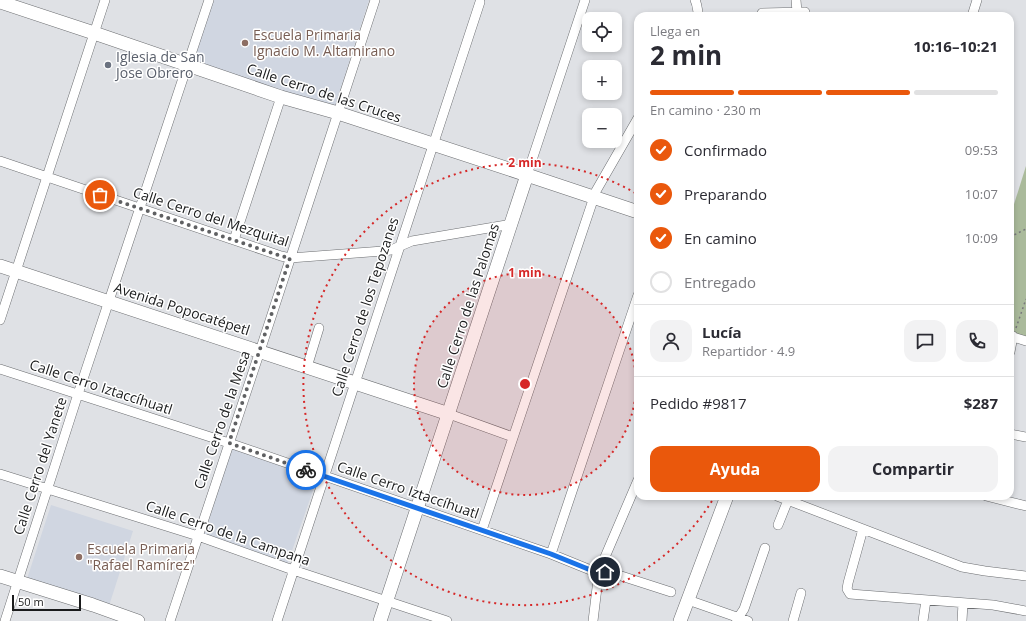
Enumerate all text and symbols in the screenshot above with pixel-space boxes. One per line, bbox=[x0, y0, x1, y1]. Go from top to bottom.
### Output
map controls bbox=[582, 12, 622, 148]
button: locate bbox=[582, 12, 622, 52]
text: Llega en bbox=[650, 22, 700, 40]
place label: Escuela Primaria Ignacio M. Altamirano bbox=[253, 25, 395, 60]
text: 10:16–10:21 bbox=[913, 36, 998, 56]
text: 2 min bbox=[650, 37, 722, 73]
marker: Escuela Primaria Ignacio M. Altamirano bbox=[240, 38, 250, 48]
place label: Iglesia de San Jose Obrero bbox=[114, 47, 205, 82]
street label: Calle Cerro de las Cruces bbox=[244, 59, 404, 127]
marker: Iglesia de San Jose Obrero bbox=[103, 60, 113, 70]
button: + bbox=[582, 60, 622, 100]
text: En camino · 230 m bbox=[650, 101, 761, 119]
button: − bbox=[582, 108, 622, 148]
icon: check bbox=[650, 139, 672, 161]
text: Confirmado bbox=[684, 140, 767, 160]
text: 09:53 bbox=[965, 141, 998, 159]
text: 2 min bbox=[508, 154, 542, 171]
pin bbox=[83, 178, 117, 212]
street label: Calle Cerro del Mezquital bbox=[131, 182, 292, 251]
icon: check bbox=[650, 183, 672, 205]
icon: bag bbox=[89, 184, 111, 206]
text: Preparando bbox=[684, 184, 767, 204]
text: 10:07 bbox=[965, 185, 998, 203]
street label: Calle Cerro de los Tepozanes bbox=[326, 214, 403, 399]
street label: Calle Cerro de las Palomas bbox=[432, 221, 503, 391]
icon: check bbox=[650, 227, 672, 249]
text: En camino bbox=[684, 228, 757, 248]
text: 10:09 bbox=[965, 229, 998, 247]
text: 1 min bbox=[508, 264, 542, 281]
text: Entregado bbox=[684, 272, 756, 292]
street label: Avenida Popocatépetl bbox=[112, 278, 253, 339]
button: person bbox=[650, 320, 692, 362]
button: chat bbox=[904, 320, 946, 362]
button: phone bbox=[956, 320, 998, 362]
text: Lucía bbox=[702, 322, 742, 342]
text: Repartidor · 4.9 bbox=[702, 342, 795, 360]
street label: Calle Cerro de la Mesa bbox=[189, 348, 254, 492]
street label: Calle Cerro Iztaccíhuatl bbox=[27, 354, 175, 419]
centre of rings bbox=[518, 377, 532, 391]
text: Pedido #9817 bbox=[650, 393, 747, 413]
text: $287 bbox=[964, 393, 998, 413]
street label: Calle Cerro del Yanete bbox=[8, 394, 71, 537]
button: Ayuda bbox=[650, 446, 820, 492]
button: Compartir bbox=[828, 446, 998, 492]
courier bbox=[286, 450, 326, 490]
street label: Calle Cerro Iztaccíhuatl bbox=[335, 456, 482, 523]
icon: bike bbox=[295, 459, 317, 481]
street label: Calle Cerro de la Campana bbox=[143, 495, 313, 570]
place label: Escuela Primaria "Rafael Ramírez" bbox=[87, 539, 195, 574]
marker: Escuela Primaria "Rafael Ramírez" bbox=[74, 552, 84, 562]
pin bbox=[588, 555, 622, 589]
icon: home bbox=[594, 561, 616, 583]
scale bar bbox=[12, 593, 81, 612]
text: 50 m bbox=[18, 594, 44, 609]

